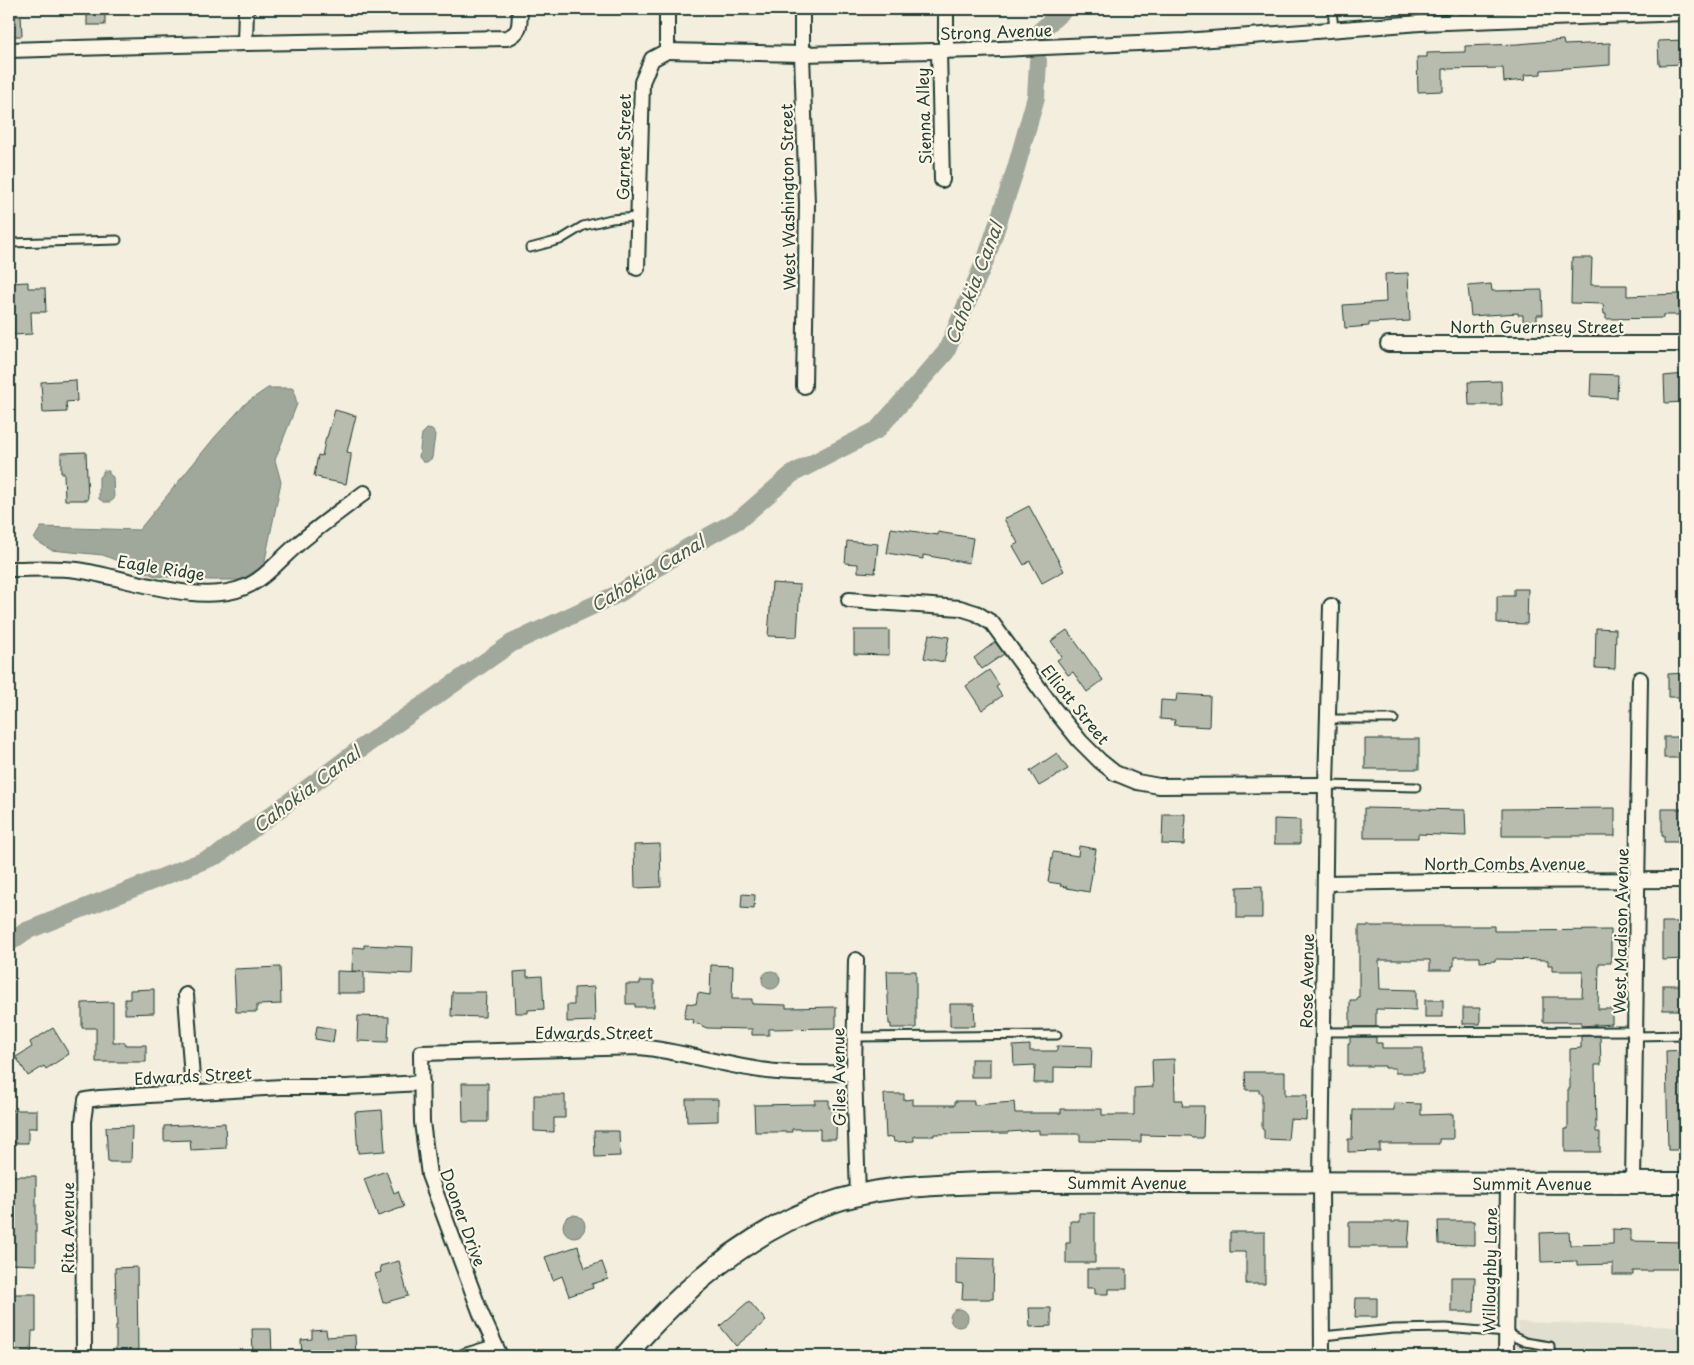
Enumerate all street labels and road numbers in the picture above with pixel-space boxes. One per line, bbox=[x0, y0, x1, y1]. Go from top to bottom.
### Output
street label: Strong Avenue bbox=[939, 17, 1053, 45]
street label: Sienna Alley bbox=[909, 67, 937, 165]
street label: Garnet Street bbox=[610, 93, 636, 201]
street label: West Washington Street bbox=[773, 103, 801, 291]
street label: North Guernsey Street bbox=[1450, 314, 1624, 338]
street label: Eagle Ridge bbox=[116, 548, 206, 586]
street label: Elliott Street bbox=[1036, 659, 1116, 750]
street label: West Madison Avenue bbox=[1607, 847, 1633, 1014]
street label: North Combs Avenue bbox=[1424, 851, 1586, 875]
street label: Rose Avenue bbox=[1293, 933, 1319, 1029]
street label: Edwards Street bbox=[535, 1020, 654, 1044]
street label: Giles Avenue bbox=[825, 1027, 851, 1127]
street label: Edwards Street bbox=[133, 1060, 253, 1090]
street label: Dooner Drive bbox=[435, 1165, 493, 1269]
street label: Summit Avenue bbox=[1067, 1170, 1187, 1194]
street label: Summit Avenue bbox=[1472, 1171, 1592, 1195]
street label: Rita Avenue bbox=[55, 1182, 79, 1274]
street label: Willoughby Lane bbox=[1476, 1207, 1502, 1333]

